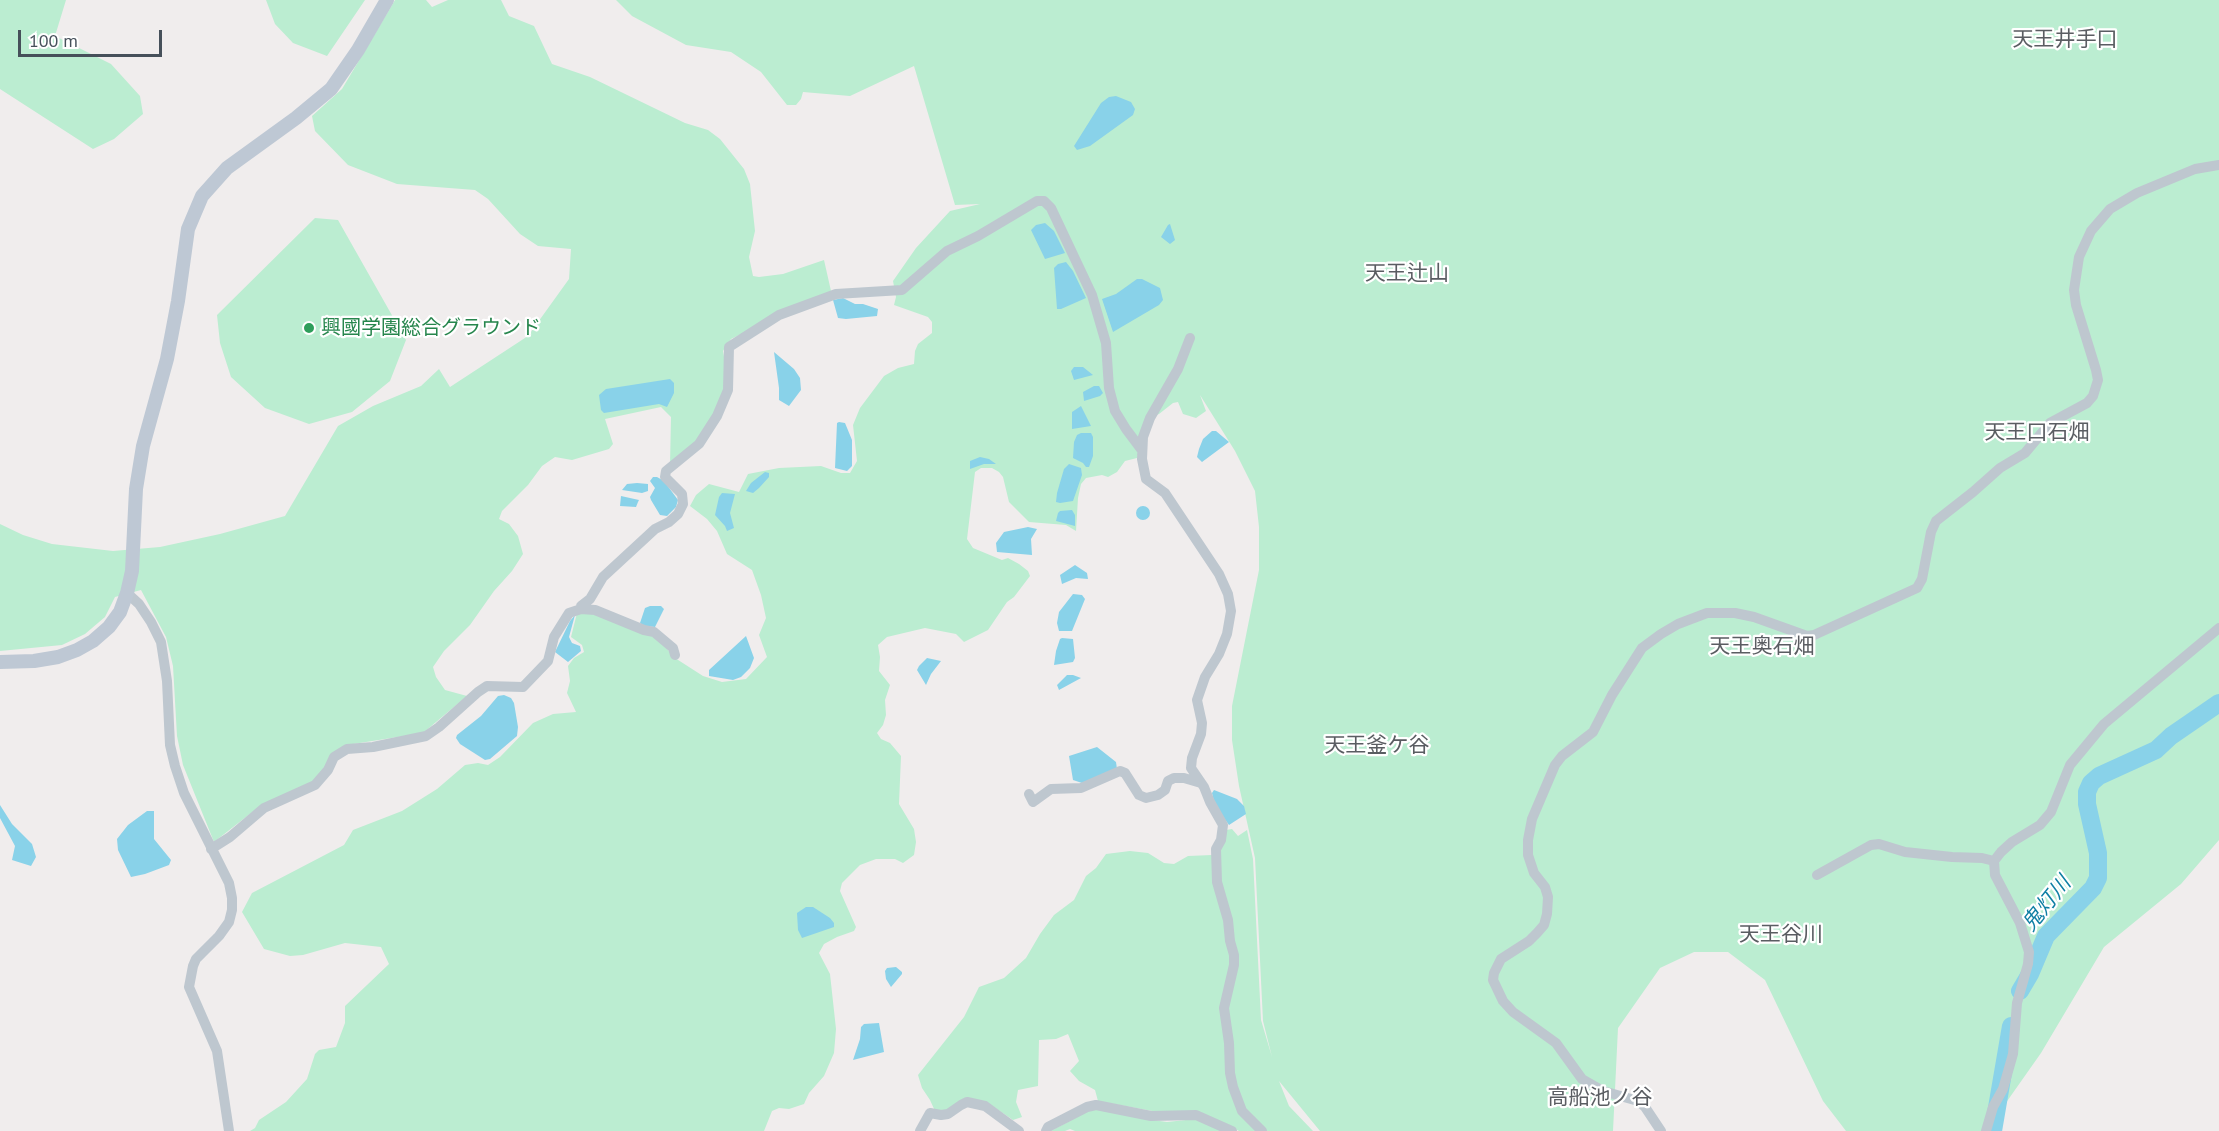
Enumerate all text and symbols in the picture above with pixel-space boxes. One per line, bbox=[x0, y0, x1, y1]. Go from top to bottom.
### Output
scale bar bbox=[21, 18, 165, 56]
district label: 天王井手口 bbox=[2013, 27, 2117, 53]
text: 100 m bbox=[29, 29, 78, 52]
district label: 天王辻山 bbox=[1365, 261, 1449, 287]
place label: 興國学園総合グラウンド bbox=[321, 316, 541, 340]
marker: 興國学園総合グラウンド bbox=[302, 321, 316, 335]
district label: 天王口石畑 bbox=[1985, 420, 2089, 446]
district label: 天王奥石畑 bbox=[1710, 634, 1814, 660]
district label: 天王釜ケ谷 bbox=[1325, 733, 1429, 759]
water label: 鬼灯川 bbox=[2017, 872, 2077, 936]
district label: 天王谷川 bbox=[1739, 922, 1823, 948]
district label: 高船池ノ谷 bbox=[1548, 1085, 1652, 1111]

